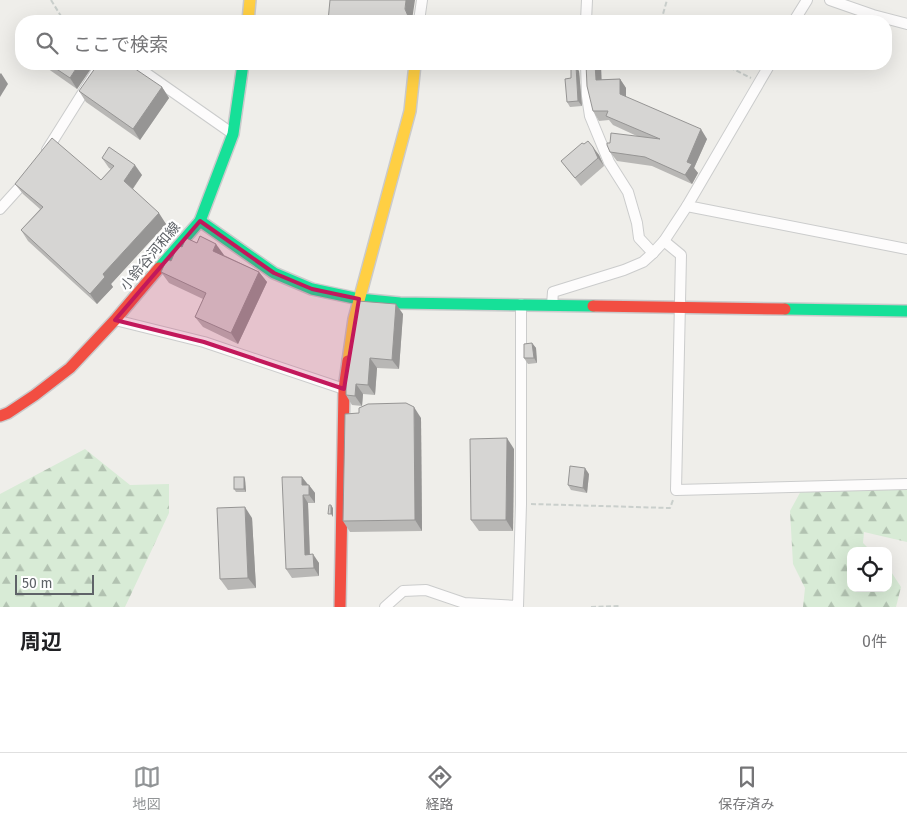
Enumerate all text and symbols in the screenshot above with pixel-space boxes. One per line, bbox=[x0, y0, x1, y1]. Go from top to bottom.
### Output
search box bbox=[15, 15, 892, 70]
icon: search bbox=[33, 29, 61, 57]
text: ここで検索 bbox=[73, 33, 168, 56]
street label: 小鈴谷河和線 bbox=[117, 219, 184, 294]
map controls bbox=[847, 547, 892, 592]
button: locate bbox=[847, 547, 892, 592]
scale bar bbox=[15, 572, 94, 595]
text: 50 m bbox=[22, 575, 53, 592]
text: 周辺 bbox=[20, 629, 62, 655]
text: 0件 bbox=[862, 632, 887, 651]
tab: 地図 bbox=[133, 763, 161, 813]
tab: 経路 bbox=[426, 763, 454, 813]
tab: 保存済み bbox=[719, 763, 775, 813]

